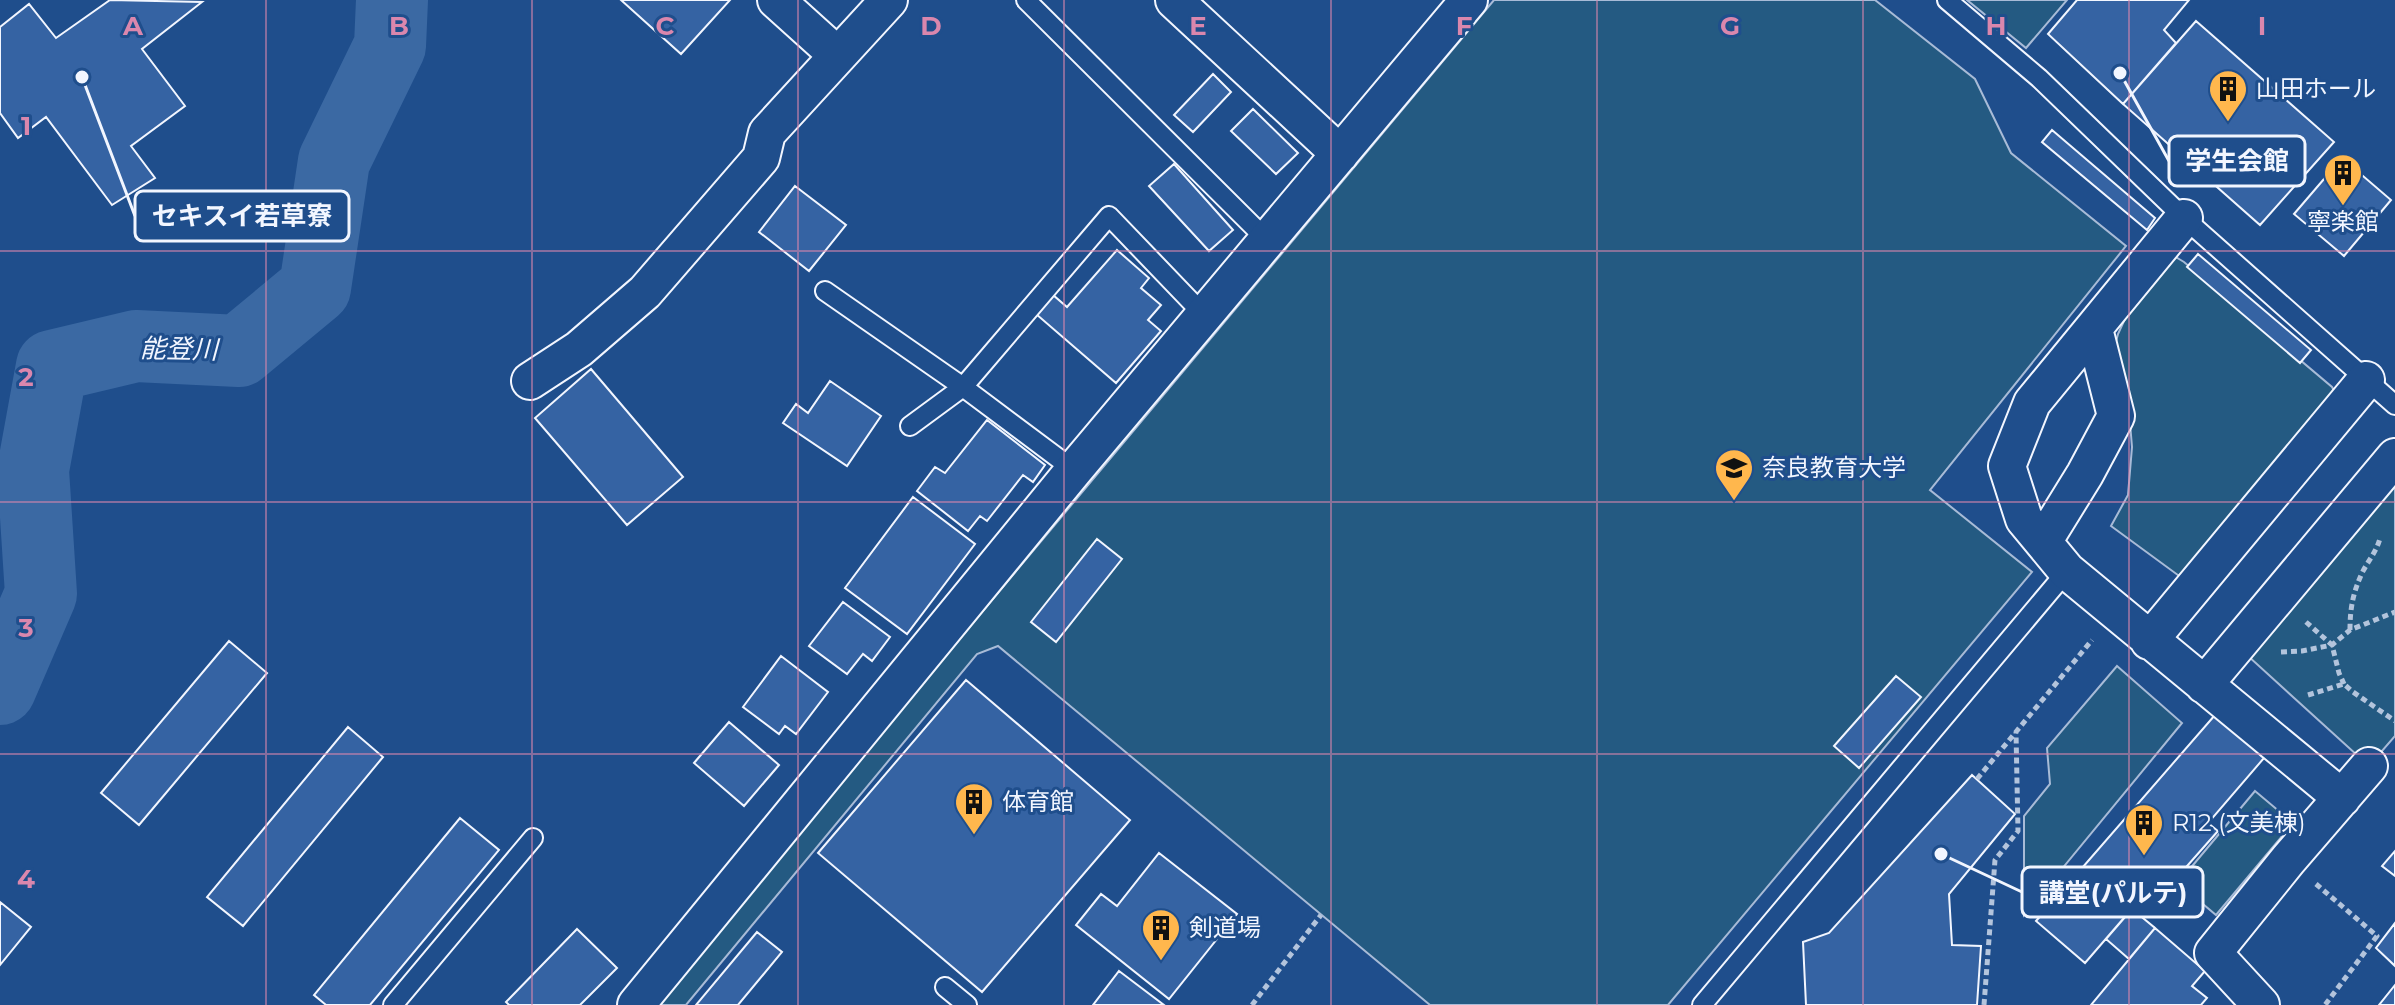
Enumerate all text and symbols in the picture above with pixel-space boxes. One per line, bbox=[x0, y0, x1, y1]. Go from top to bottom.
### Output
text: A bbox=[122, 10, 144, 42]
text: B bbox=[389, 10, 409, 42]
text: C bbox=[656, 10, 675, 42]
text: D bbox=[920, 10, 942, 42]
text: E bbox=[1189, 10, 1207, 42]
text: F bbox=[1456, 10, 1472, 42]
text: G bbox=[1720, 10, 1740, 42]
text: H bbox=[1985, 10, 2007, 42]
text: I bbox=[2258, 10, 2266, 42]
building icon: 山田ホール bbox=[2207, 68, 2249, 123]
place label: 山田ホール bbox=[2256, 74, 2376, 103]
text: 1 bbox=[21, 110, 31, 142]
callout: 学生会館 bbox=[2169, 136, 2305, 186]
text: 学生会館 bbox=[2185, 145, 2289, 177]
building icon: 寧楽館 bbox=[2322, 152, 2364, 207]
callout: セキスイ若草寮 bbox=[135, 191, 349, 241]
text: セキスイ若草寮 bbox=[151, 200, 333, 232]
place label: 寧楽館 bbox=[2307, 207, 2379, 236]
water label: 能登川 bbox=[140, 332, 221, 366]
text: 2 bbox=[18, 361, 34, 393]
school or university icon: 奈良教育大学 bbox=[1713, 447, 1755, 502]
place label: 奈良教育大学 bbox=[1762, 453, 1906, 482]
text: 3 bbox=[17, 612, 34, 644]
building icon: 体育館 bbox=[953, 781, 995, 836]
place label: 体育館 bbox=[1002, 787, 1074, 816]
building icon: R12 (文美棟) bbox=[2123, 802, 2165, 857]
place label: R12 (文美棟) bbox=[2172, 808, 2306, 837]
text: 4 bbox=[17, 863, 35, 895]
callout: 講堂(パルテ) bbox=[2022, 867, 2203, 917]
text: 講堂(パルテ) bbox=[2039, 877, 2187, 909]
building icon: 剣道場 bbox=[1140, 907, 1182, 962]
place label: 剣道場 bbox=[1189, 913, 1261, 942]

